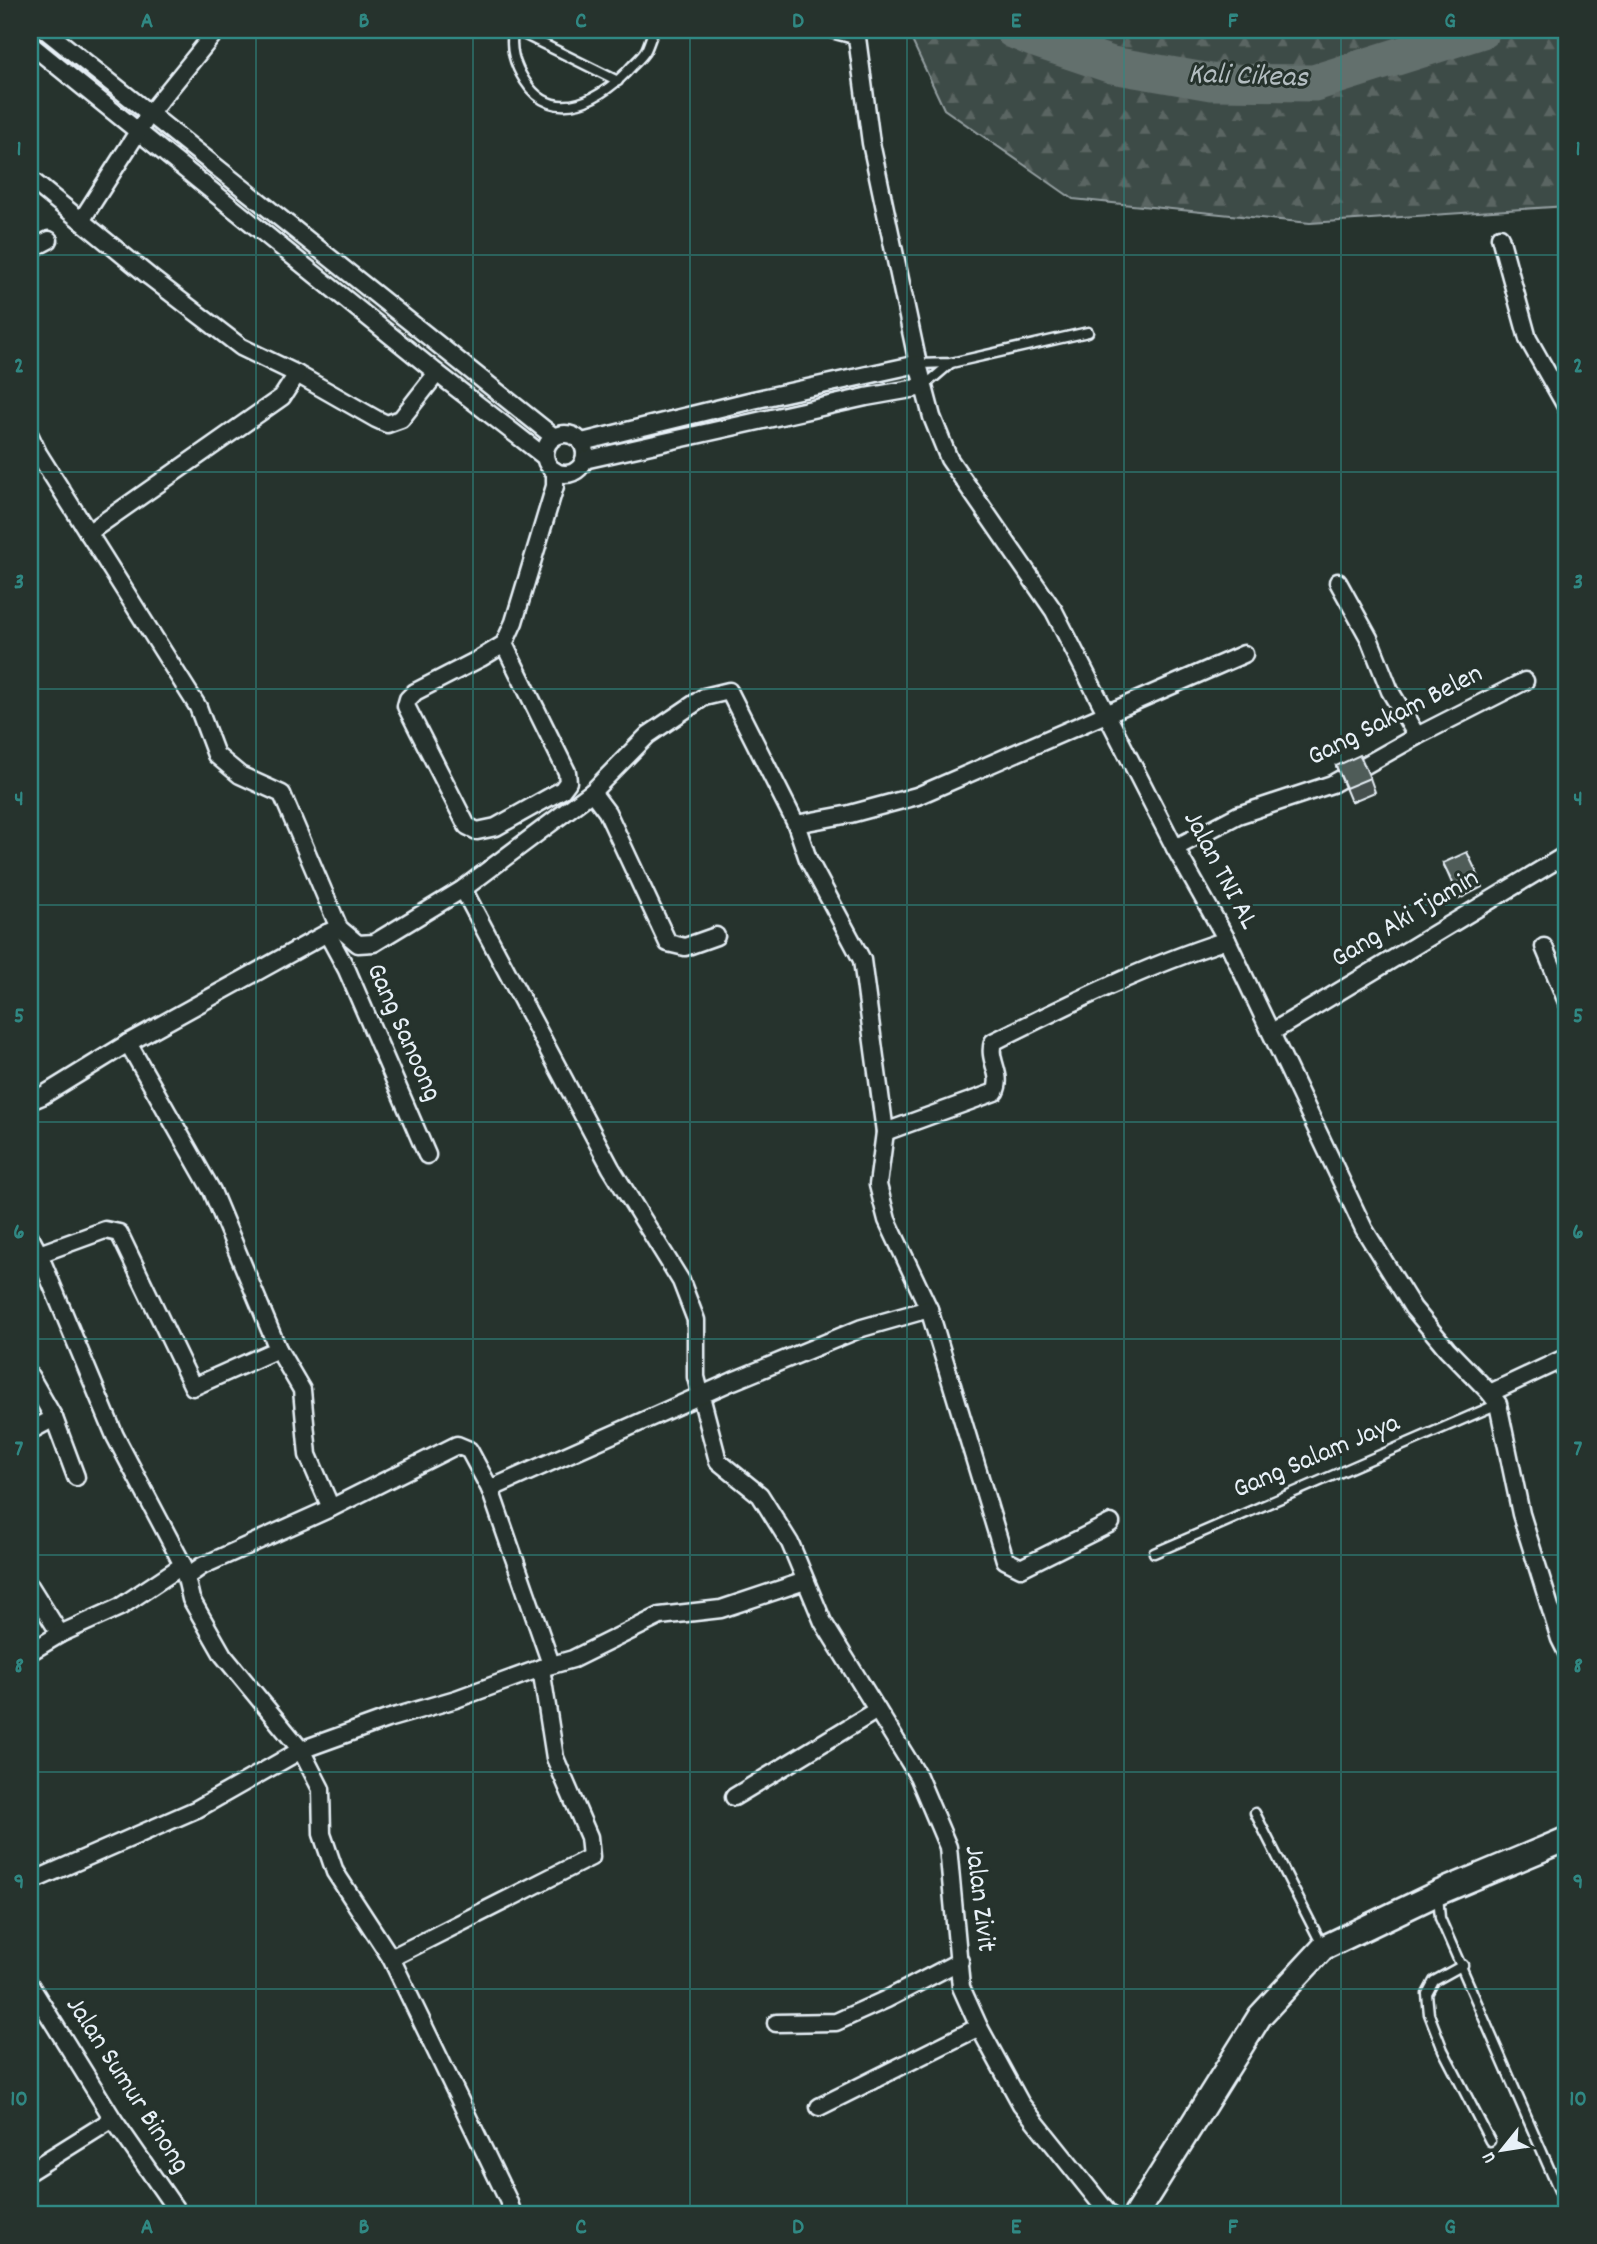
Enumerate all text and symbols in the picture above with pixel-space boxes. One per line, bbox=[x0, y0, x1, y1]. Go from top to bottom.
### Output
text: A bbox=[141, 6, 153, 39]
text: B bbox=[359, 6, 370, 39]
text: C bbox=[575, 6, 587, 39]
text: D bbox=[792, 6, 804, 39]
text: E bbox=[1011, 6, 1022, 39]
text: F bbox=[1228, 6, 1239, 39]
text: G bbox=[1444, 6, 1456, 39]
water label: Kali Cikeas bbox=[1187, 54, 1310, 102]
text: 1 bbox=[16, 134, 22, 167]
text: 1 bbox=[1575, 134, 1581, 167]
text: 2 bbox=[14, 351, 24, 384]
text: 2 bbox=[1573, 351, 1583, 384]
text: 3 bbox=[14, 567, 24, 600]
text: 3 bbox=[1573, 567, 1583, 600]
street label: Gang Sakam Belen bbox=[1301, 656, 1491, 778]
text: 4 bbox=[14, 784, 24, 817]
text: 4 bbox=[1573, 784, 1583, 817]
street label: Jalan TNI AL bbox=[1171, 805, 1267, 937]
street label: Gang Aki Tjamin bbox=[1324, 860, 1488, 980]
street label: Gang Sanoong bbox=[354, 958, 450, 1108]
text: 5 bbox=[14, 1001, 24, 1034]
text: 5 bbox=[1573, 1001, 1583, 1034]
text: 6 bbox=[13, 1217, 25, 1250]
text: 6 bbox=[1572, 1217, 1584, 1250]
street label: Gang Salam Jaya bbox=[1227, 1405, 1407, 1511]
text: 7 bbox=[15, 1434, 24, 1467]
text: 7 bbox=[1574, 1434, 1583, 1467]
text: 8 bbox=[14, 1651, 24, 1684]
text: 8 bbox=[1573, 1651, 1583, 1684]
street label: Jalan Zivit bbox=[952, 1843, 1004, 1955]
text: 9 bbox=[14, 1867, 24, 1900]
text: 9 bbox=[1573, 1867, 1583, 1900]
street label: Jalan Sumur Binong bbox=[54, 1990, 198, 2182]
text: 10 bbox=[10, 2084, 28, 2117]
text: 10 bbox=[1569, 2084, 1587, 2117]
north arrow bbox=[1468, 2114, 1538, 2184]
text: U bbox=[1476, 2146, 1504, 2167]
text: A bbox=[141, 2212, 153, 2244]
text: B bbox=[359, 2212, 370, 2244]
text: C bbox=[575, 2212, 587, 2244]
text: D bbox=[792, 2212, 804, 2244]
text: E bbox=[1011, 2212, 1022, 2244]
text: F bbox=[1228, 2212, 1239, 2244]
text: G bbox=[1444, 2212, 1456, 2244]

